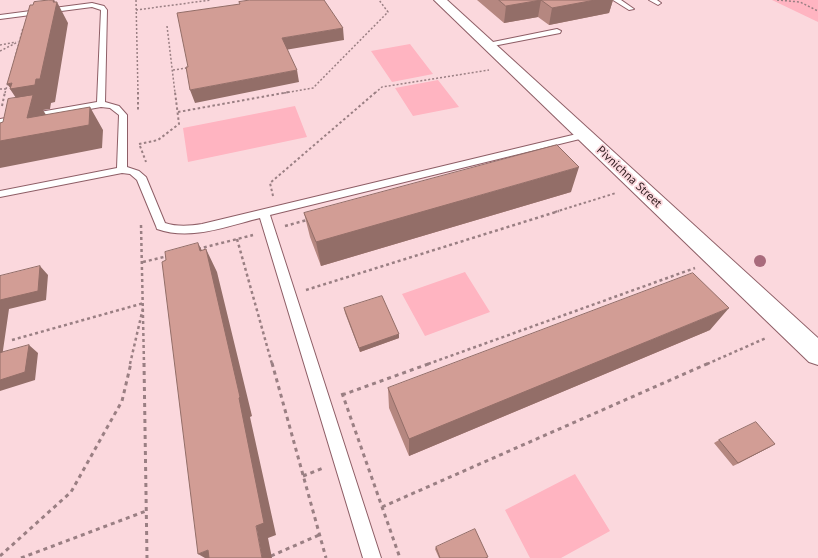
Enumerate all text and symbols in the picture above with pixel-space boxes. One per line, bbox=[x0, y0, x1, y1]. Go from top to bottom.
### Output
street label: Pivnichna Street bbox=[593, 143, 665, 211]

